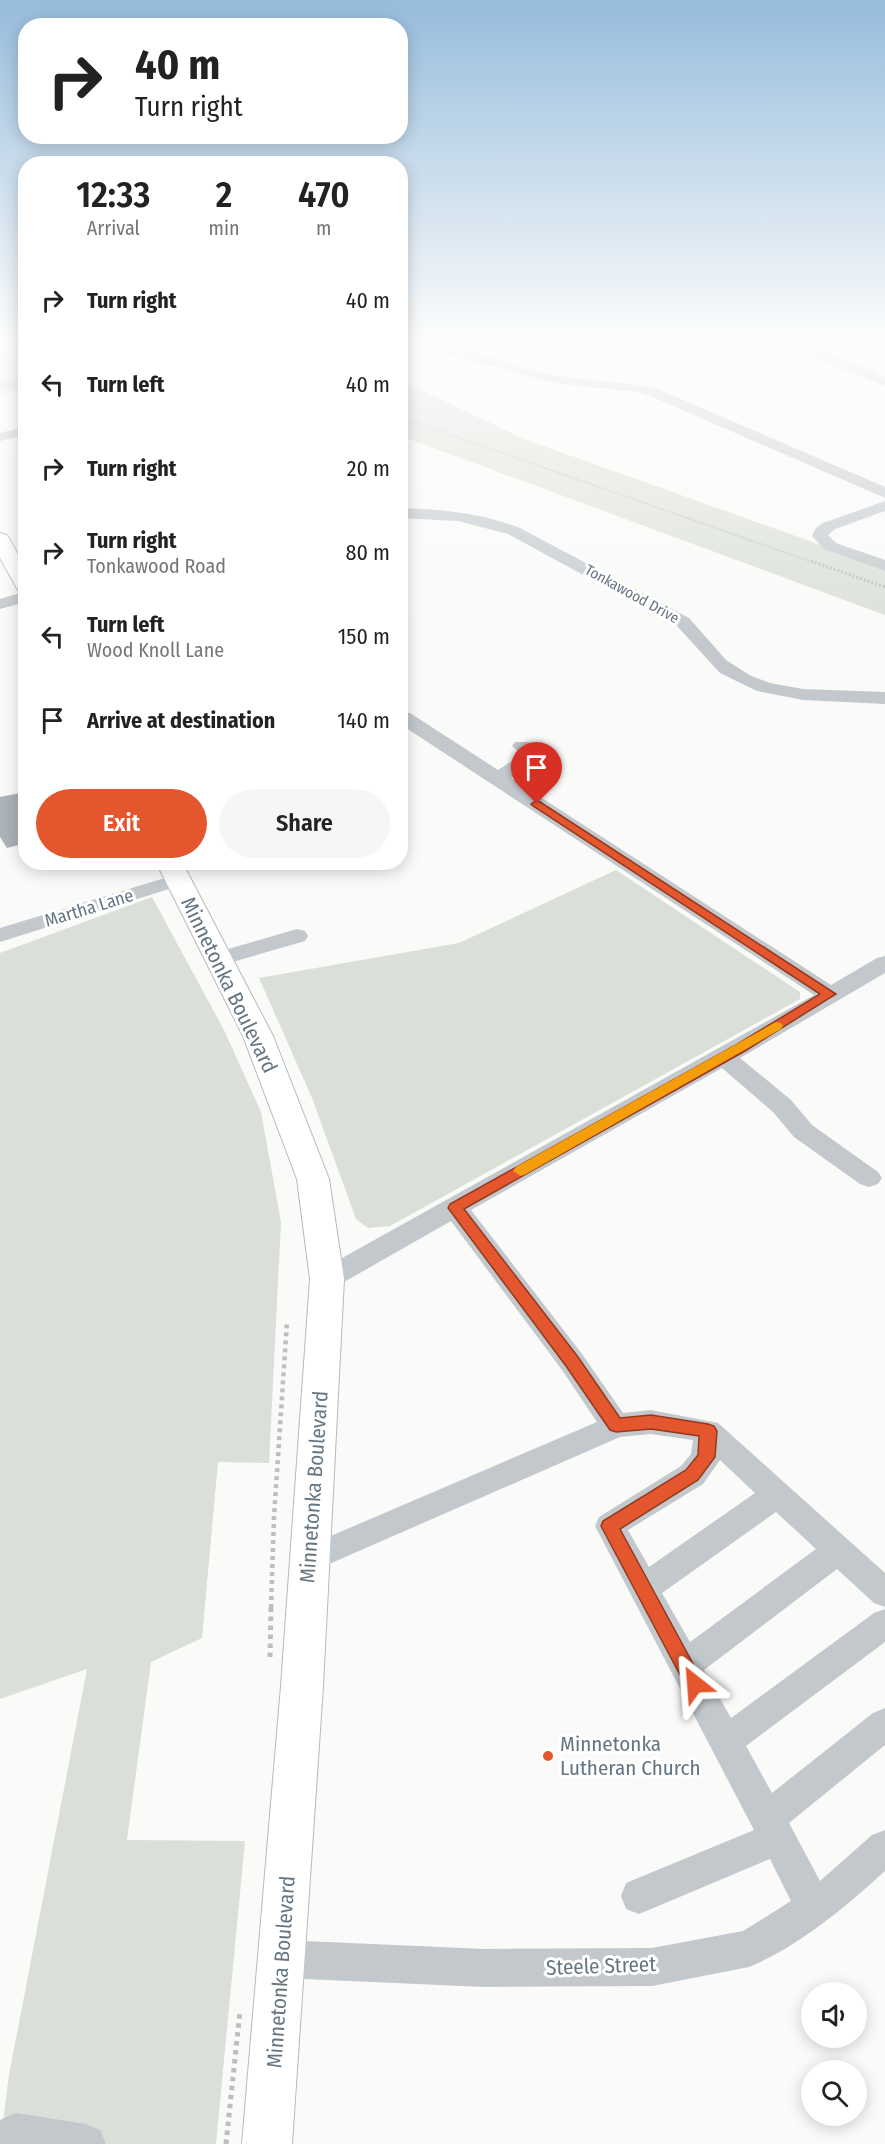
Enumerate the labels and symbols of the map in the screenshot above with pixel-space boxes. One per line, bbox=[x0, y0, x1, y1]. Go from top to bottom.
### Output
street label: Tonkawood Drive bbox=[582, 561, 682, 627]
pin bbox=[511, 742, 562, 804]
street label: Martha Lane bbox=[42, 884, 136, 932]
street label: Minnetonka Boulevard bbox=[175, 893, 283, 1077]
street label: Minnetonka Boulevard bbox=[294, 1390, 334, 1584]
position arrow bbox=[663, 1652, 727, 1716]
place label: Minnetonka Lutheran Church bbox=[560, 1731, 701, 1781]
marker: Minnetonka Lutheran Church bbox=[541, 1749, 555, 1763]
street label: Minnetonka Boulevard bbox=[261, 1875, 301, 2069]
street label: Steele Street bbox=[546, 1951, 657, 1981]

